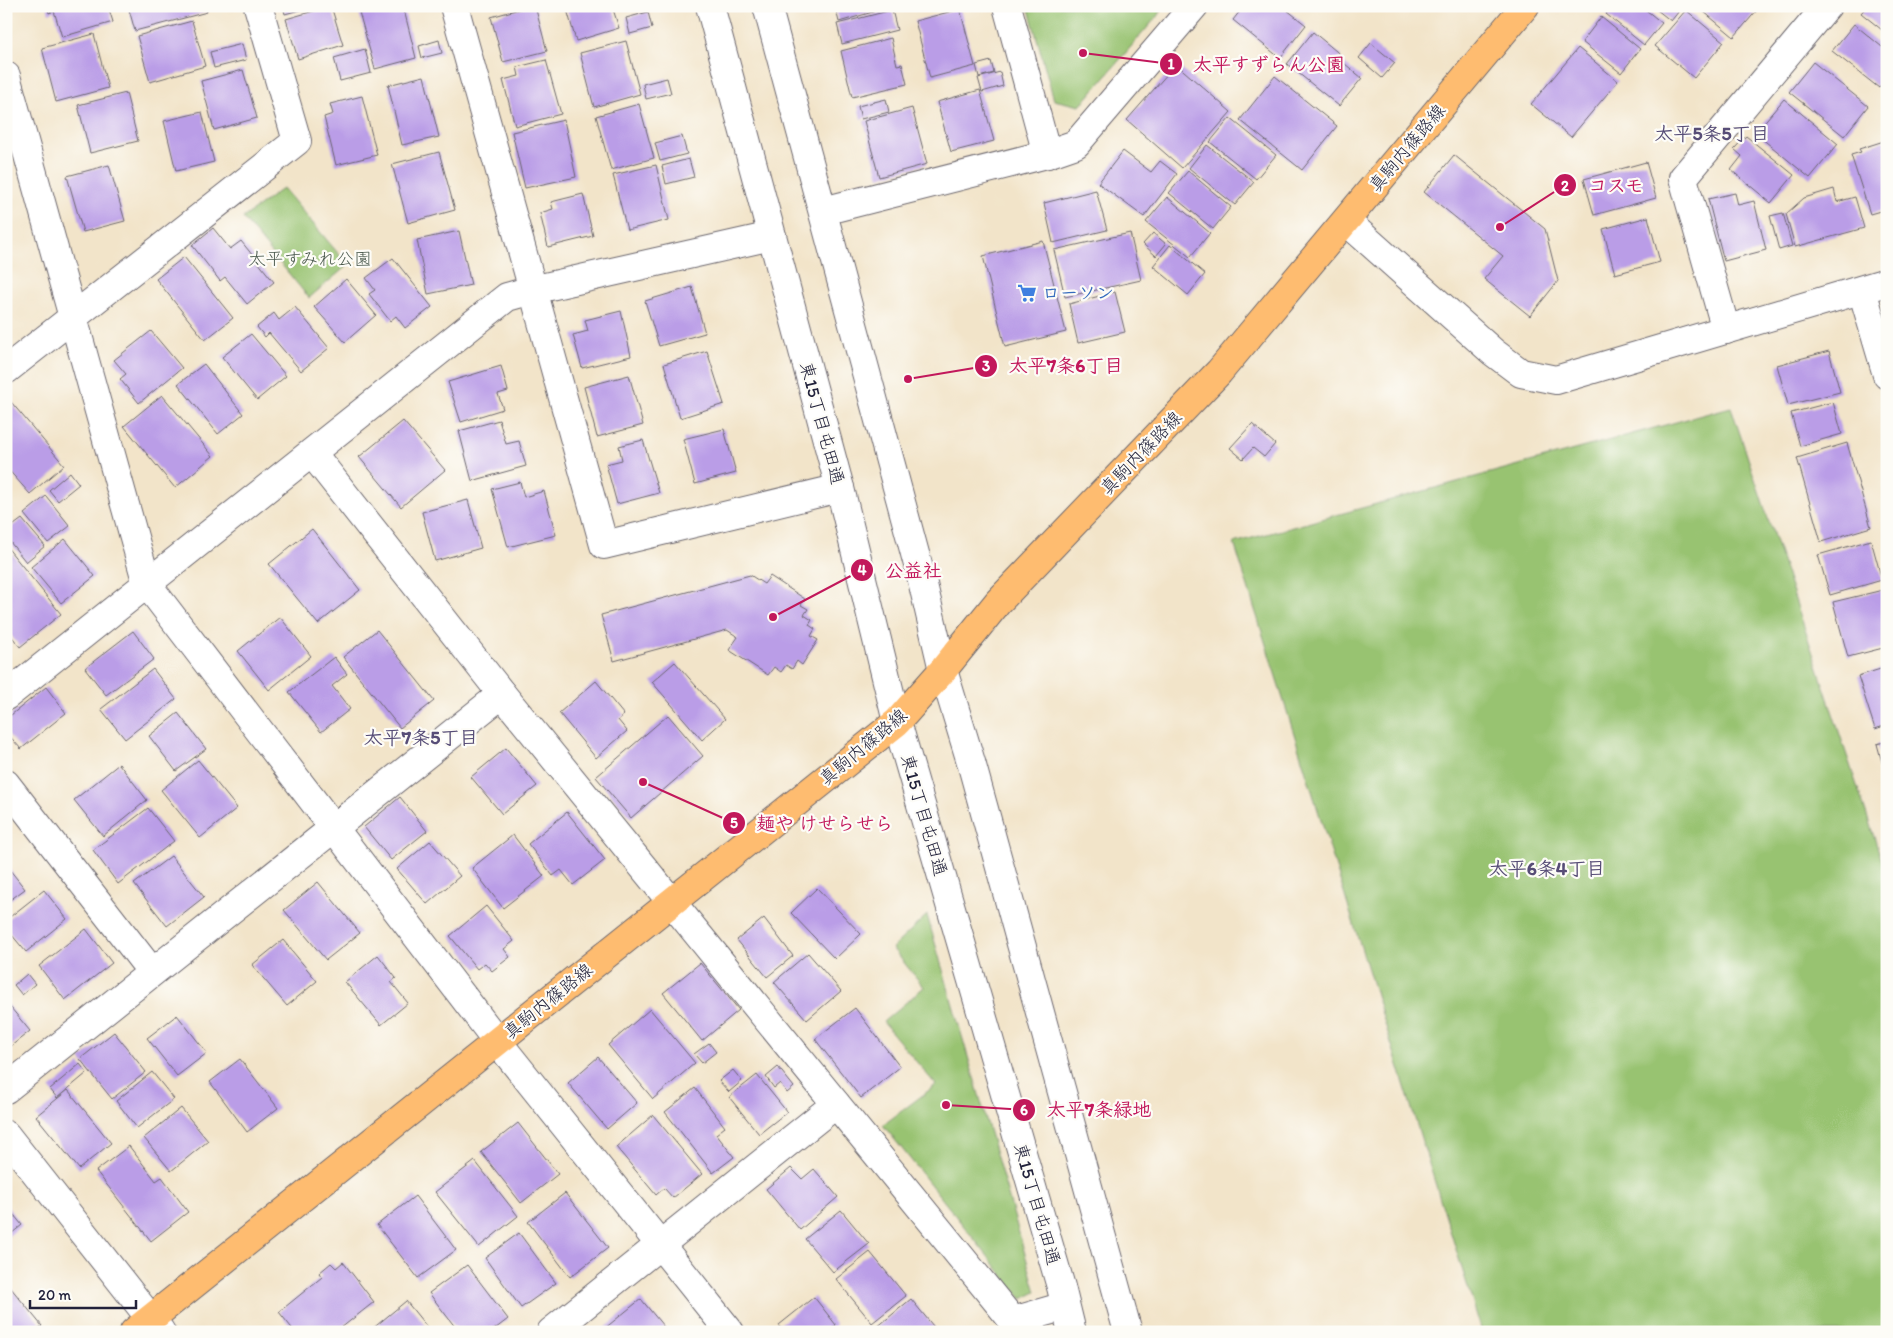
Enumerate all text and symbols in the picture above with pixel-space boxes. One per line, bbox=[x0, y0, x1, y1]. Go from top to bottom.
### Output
callout: 太平すずらん公園 bbox=[1158, 47, 1355, 81]
text: 太平すずらん公園 bbox=[1193, 53, 1345, 76]
text: 1 bbox=[1168, 55, 1175, 73]
street label: 真駒内篠路線 bbox=[1364, 100, 1450, 196]
district label: 太平5条5丁目 bbox=[1655, 122, 1769, 145]
callout: コスモ bbox=[1552, 168, 1654, 202]
text: コスモ bbox=[1588, 174, 1644, 197]
text: 2 bbox=[1561, 177, 1569, 195]
park label: 太平すみれ公園 bbox=[248, 248, 372, 270]
supermarket icon: ローソン bbox=[1016, 282, 1038, 304]
place label: ローソン bbox=[1042, 282, 1114, 304]
callout: 太平7条6丁目 bbox=[974, 349, 1133, 383]
text: 太平7条6丁目 bbox=[1009, 354, 1123, 377]
text: 3 bbox=[982, 357, 990, 375]
street label: 東15丁目屯田通 bbox=[795, 359, 849, 487]
street label: 真駒内篠路線 bbox=[1096, 407, 1186, 499]
callout: 公益社 bbox=[850, 553, 952, 587]
text: 公益社 bbox=[884, 559, 942, 582]
text: 4 bbox=[857, 561, 867, 579]
street label: 真駒内篠路線 bbox=[815, 704, 911, 790]
district label: 太平7条5丁目 bbox=[364, 726, 478, 749]
street label: 東15丁目屯田通 bbox=[896, 751, 952, 879]
callout: 麺や けせらせら bbox=[721, 806, 903, 840]
text: 麺や けせらせら bbox=[756, 812, 894, 835]
text: 5 bbox=[730, 814, 738, 832]
district label: 太平6条4丁目 bbox=[1489, 857, 1605, 880]
street label: 真駒内篠路線 bbox=[499, 958, 597, 1044]
callout: 太平7条緑地 bbox=[1012, 1093, 1161, 1127]
text: 太平7条緑地 bbox=[1047, 1098, 1151, 1121]
text: 6 bbox=[1020, 1101, 1028, 1119]
street label: 東15丁目屯田通 bbox=[1009, 1140, 1065, 1268]
scale bar bbox=[30, 1278, 136, 1310]
text: 20 m bbox=[38, 1286, 72, 1304]

